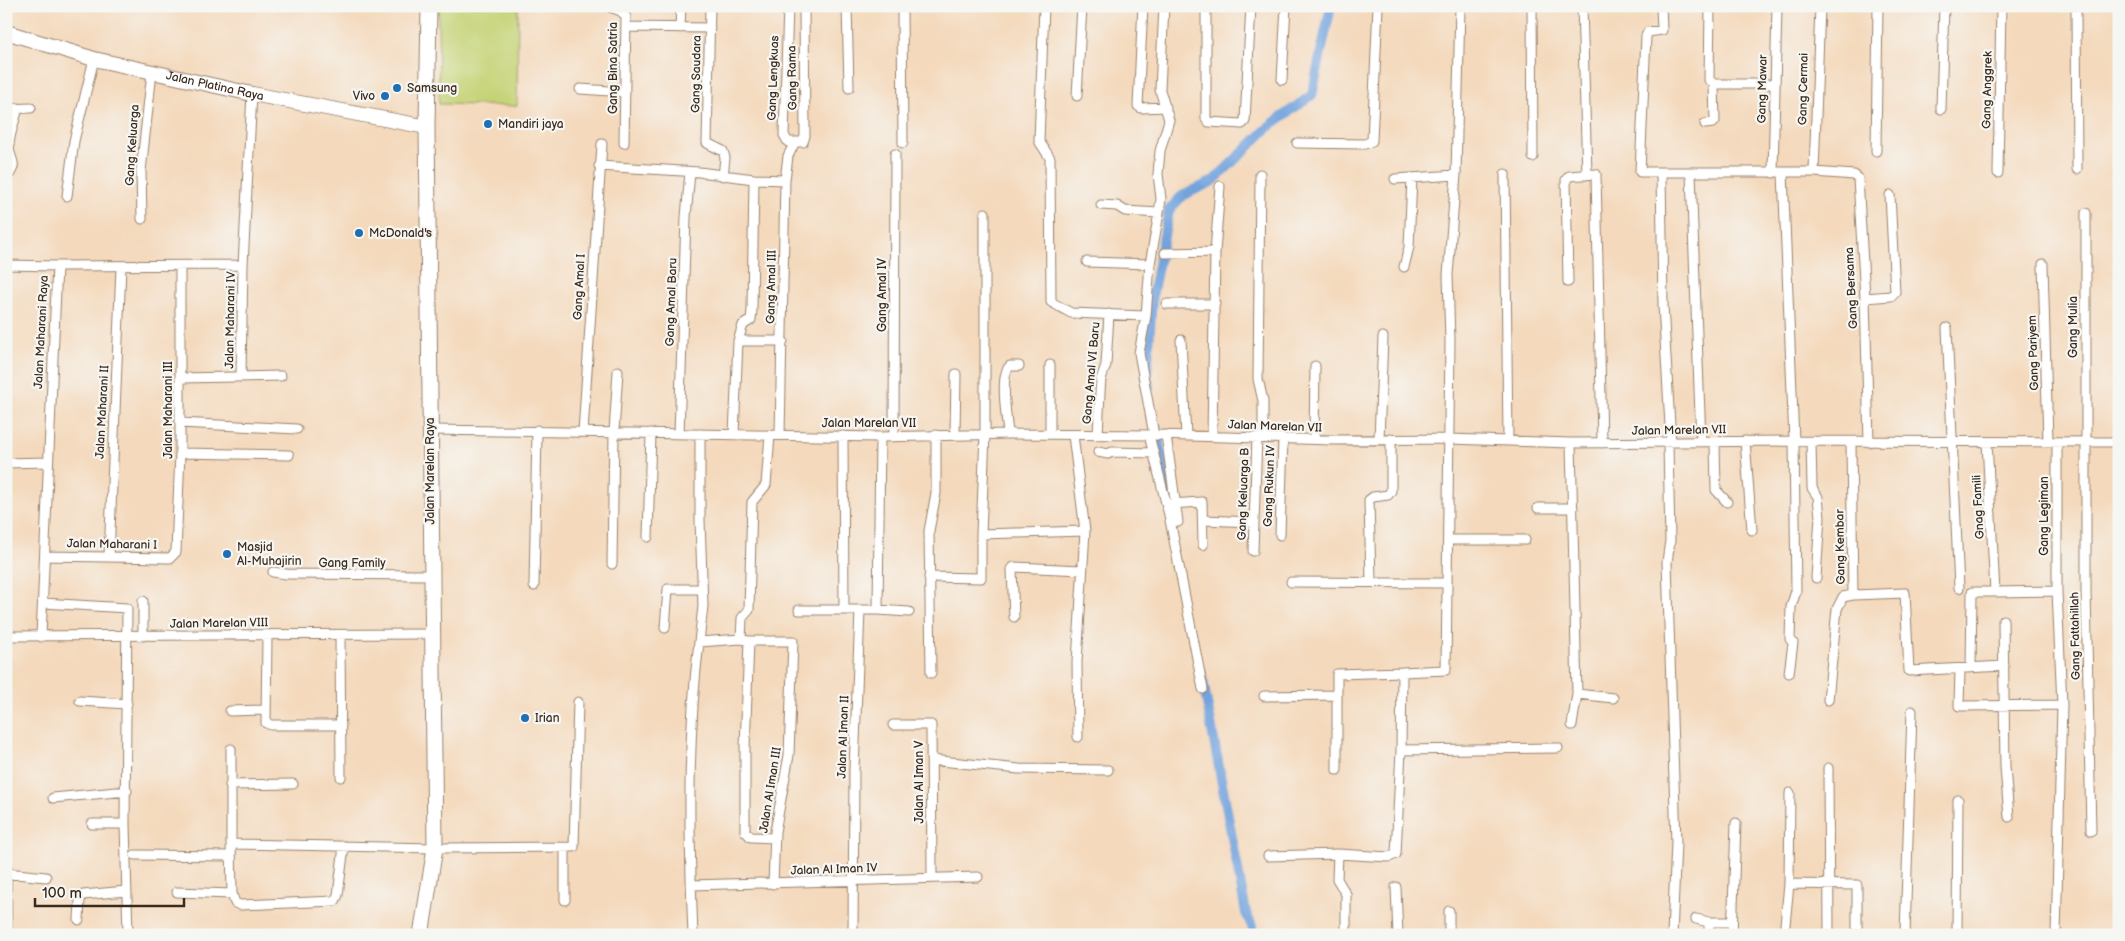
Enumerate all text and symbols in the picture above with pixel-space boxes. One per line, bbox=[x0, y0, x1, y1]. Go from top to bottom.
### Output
street label: Gang Bina Satria bbox=[606, 22, 621, 114]
street label: Gang Saudara bbox=[688, 35, 705, 113]
street label: Gang Lengkuas bbox=[765, 35, 782, 121]
street label: Gang Rama bbox=[784, 45, 801, 111]
street label: Gang Anggrek bbox=[1979, 51, 1996, 129]
street label: Gang Cermai bbox=[1795, 53, 1812, 125]
street label: Gang Mawar bbox=[1754, 54, 1771, 124]
street label: Jalan Platina Raya bbox=[165, 68, 265, 104]
place label: Samsung bbox=[407, 81, 457, 96]
marker: Samsung bbox=[391, 82, 403, 94]
place label: Vivo bbox=[353, 89, 375, 104]
marker: Vivo bbox=[379, 90, 391, 102]
street label: Gang Keluarga bbox=[122, 104, 143, 186]
place label: Mandiri jaya bbox=[498, 117, 564, 132]
marker: Mandiri jaya bbox=[482, 118, 494, 130]
place label: McDonald's bbox=[369, 226, 432, 241]
marker: McDonald's bbox=[353, 227, 365, 239]
street label: Gang Bersama bbox=[1842, 247, 1861, 329]
street label: Gang Amal III bbox=[763, 250, 780, 324]
street label: Gang Amal I bbox=[570, 253, 589, 321]
street label: Gang Amal Baru bbox=[662, 257, 681, 347]
street label: Gang Amal IV bbox=[875, 258, 890, 332]
street label: Jalan Maharani IV bbox=[222, 270, 239, 369]
street label: Jalan Maharani Raya bbox=[31, 275, 52, 389]
street label: Gang Mulia bbox=[2066, 296, 2081, 358]
street label: Gang Pariyem bbox=[2025, 315, 2042, 391]
street label: Gang Amal VI Baru bbox=[1080, 321, 1103, 425]
street label: Jalan Maharani III bbox=[161, 361, 176, 459]
street label: Jalan Maharani II bbox=[93, 364, 112, 459]
street label: Jalan Marelan VII bbox=[822, 416, 917, 431]
street label: Jalan Marelan Raya bbox=[423, 417, 438, 525]
street label: Jalan Marelan VII bbox=[1228, 417, 1323, 436]
street label: Jalan Marelan VII bbox=[1632, 422, 1727, 439]
street label: Gang Rukun IV bbox=[1261, 444, 1278, 527]
street label: Gang Keluarga B bbox=[1234, 447, 1253, 541]
street label: Gnag Famili bbox=[1969, 474, 1988, 540]
street label: Gang Legiman bbox=[2037, 476, 2052, 556]
street label: Gang Kembar bbox=[1832, 509, 1849, 585]
street label: Jalan Maharani I bbox=[67, 536, 157, 553]
place label: Masjid Al-Muhajirin bbox=[237, 540, 302, 569]
marker: Masjid Al-Muhajirin bbox=[221, 548, 233, 560]
street label: Gang Family bbox=[318, 556, 386, 571]
street label: Gang Fattahillah bbox=[2067, 591, 2084, 680]
street label: Jalan Marelan VIII bbox=[170, 615, 268, 632]
street label: Jalan Al Iman II bbox=[835, 695, 852, 779]
place label: Irian bbox=[535, 711, 560, 726]
marker: Irian bbox=[519, 712, 531, 724]
street label: Jalan Al Iman V bbox=[912, 740, 927, 823]
street label: Jalan Al Iman III bbox=[756, 746, 785, 834]
street label: Jalan Al Iman IV bbox=[790, 860, 878, 879]
scale bar bbox=[35, 876, 184, 908]
text: 100 m bbox=[42, 884, 82, 903]

